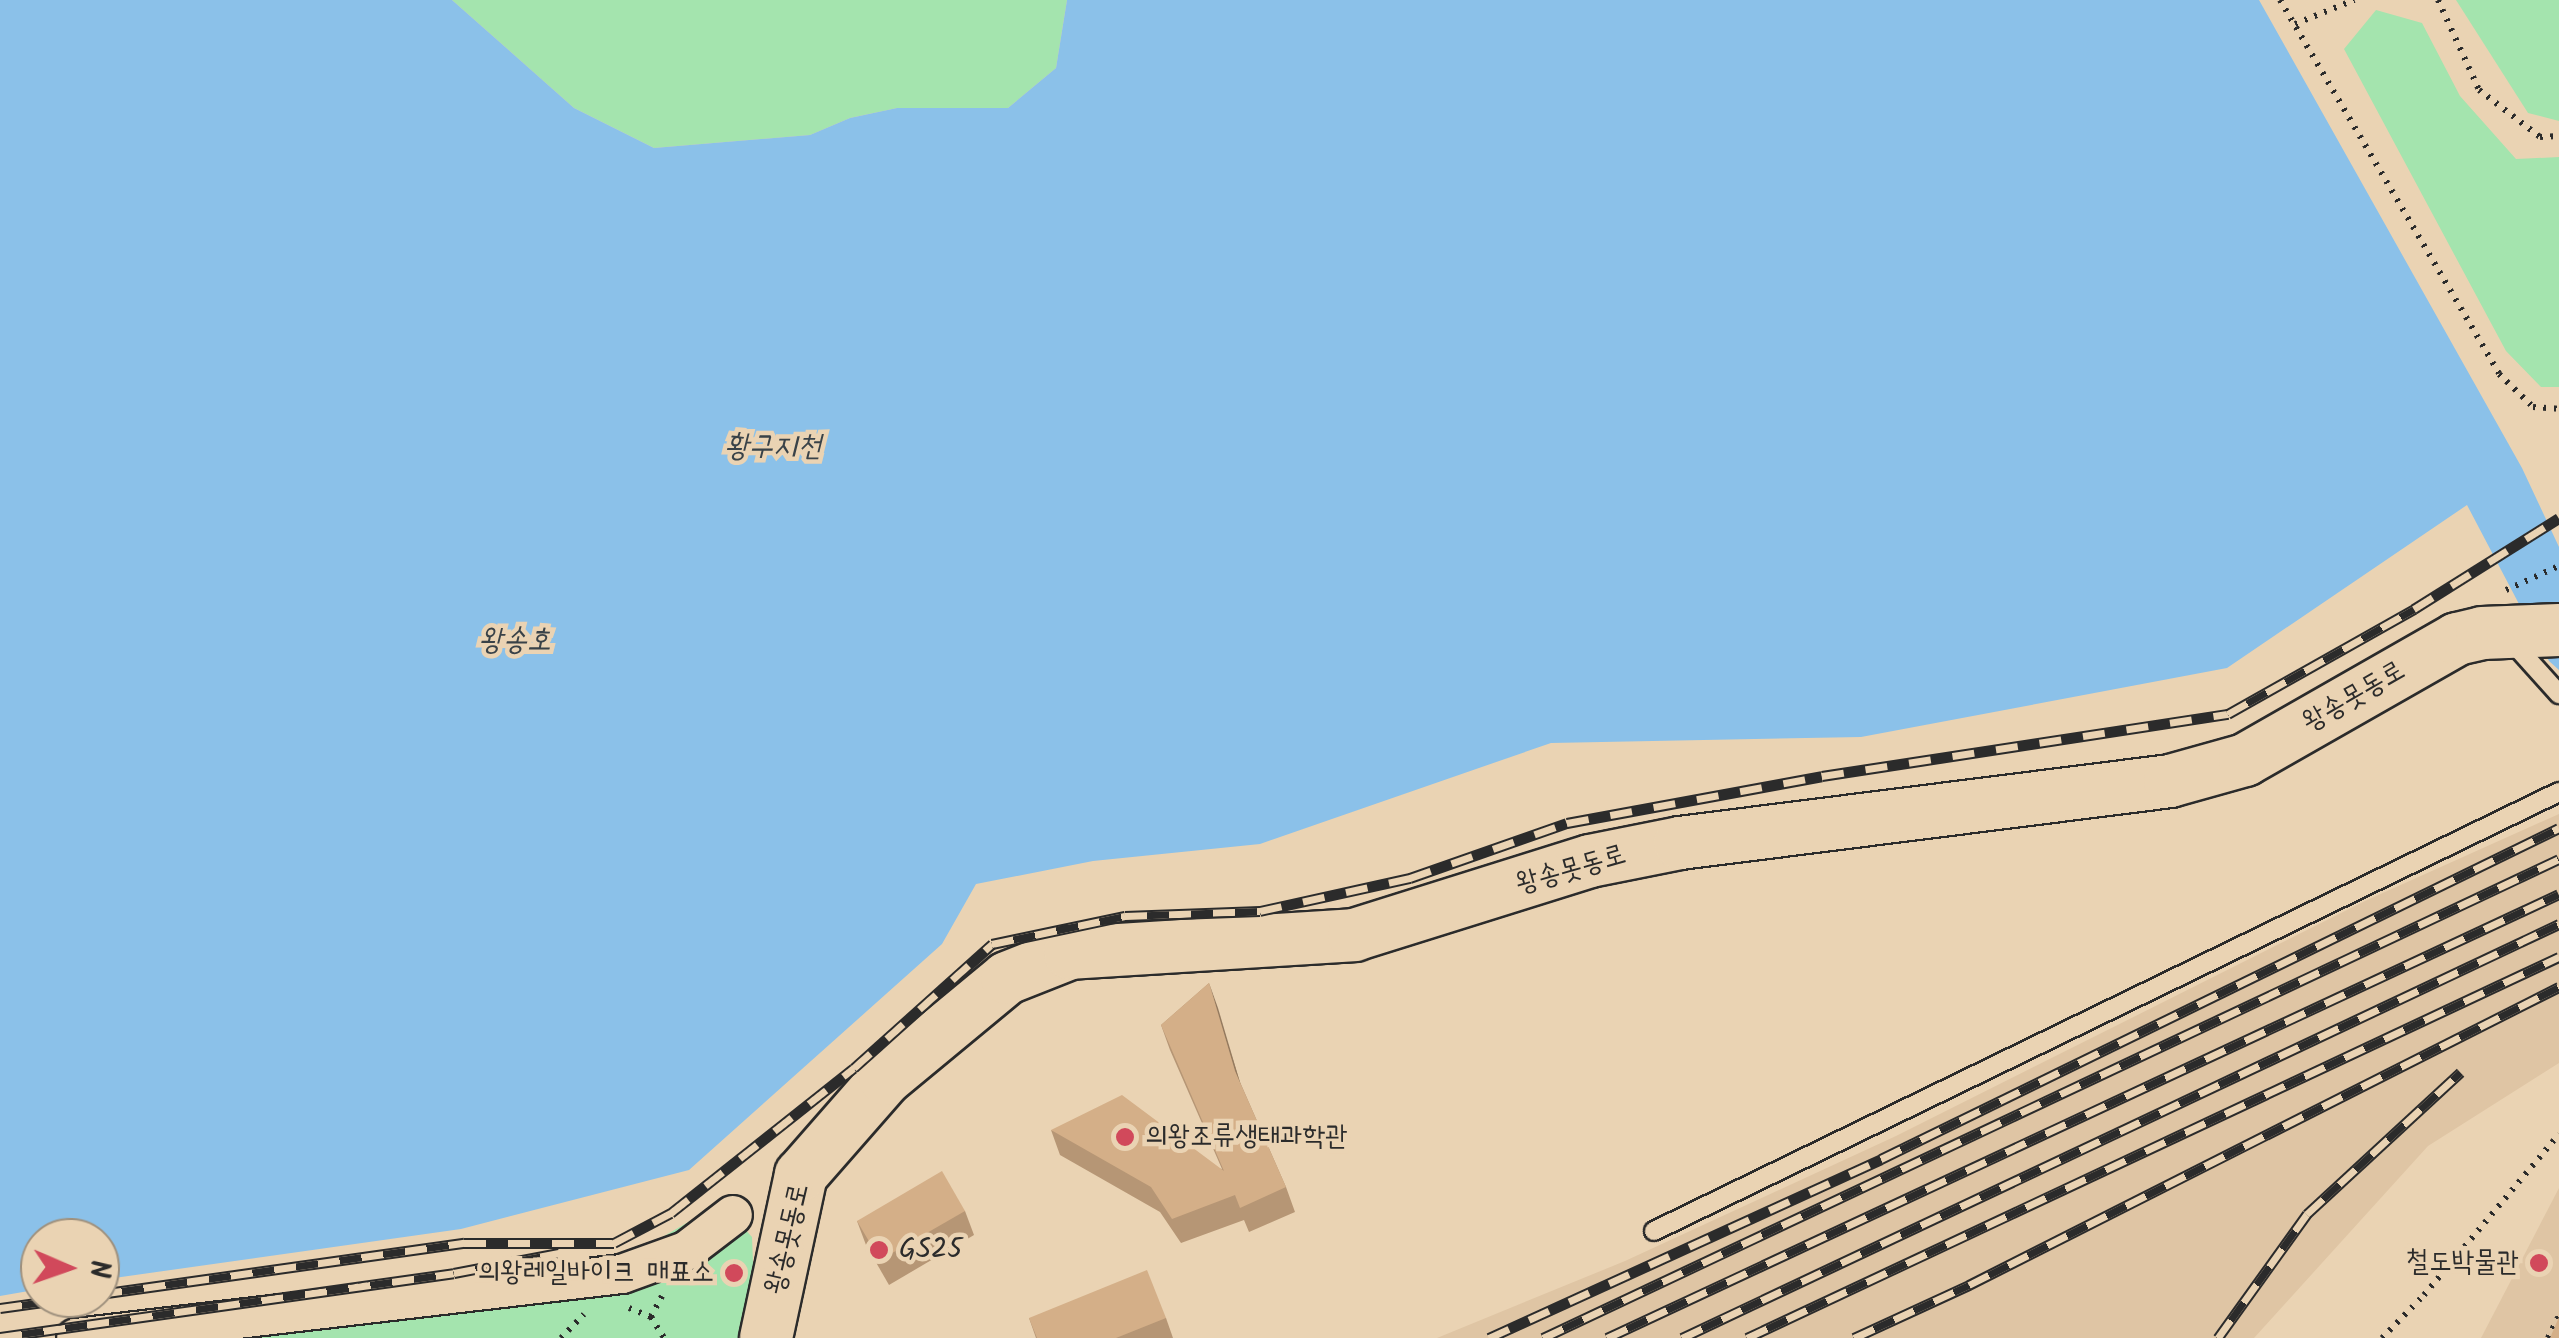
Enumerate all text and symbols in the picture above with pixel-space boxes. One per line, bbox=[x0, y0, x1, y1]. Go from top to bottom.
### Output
water label: 황구지천 bbox=[725, 429, 821, 465]
water label: 왕송호 bbox=[479, 623, 551, 659]
street label: 왕송못동로 bbox=[2297, 654, 2411, 740]
street label: 왕송못동로 bbox=[1512, 838, 1630, 902]
place label: 의왕조류생태과학관 bbox=[1145, 1120, 1348, 1154]
marker: 의왕조류생태과학관 bbox=[1114, 1126, 1136, 1148]
street label: 왕송못동로 bbox=[759, 1180, 817, 1298]
north arrow bbox=[20, 1218, 120, 1318]
place label: GS25 bbox=[899, 1233, 962, 1267]
marker: GS25 bbox=[868, 1239, 890, 1261]
place label: 철도박물관 bbox=[2406, 1246, 2519, 1280]
marker: 철도박물관 bbox=[2528, 1252, 2550, 1274]
place label: 의왕레일바이크 매표소 bbox=[477, 1256, 714, 1290]
text: N bbox=[76, 1259, 121, 1279]
marker: 의왕레일바이크 매표소 bbox=[723, 1262, 745, 1284]

